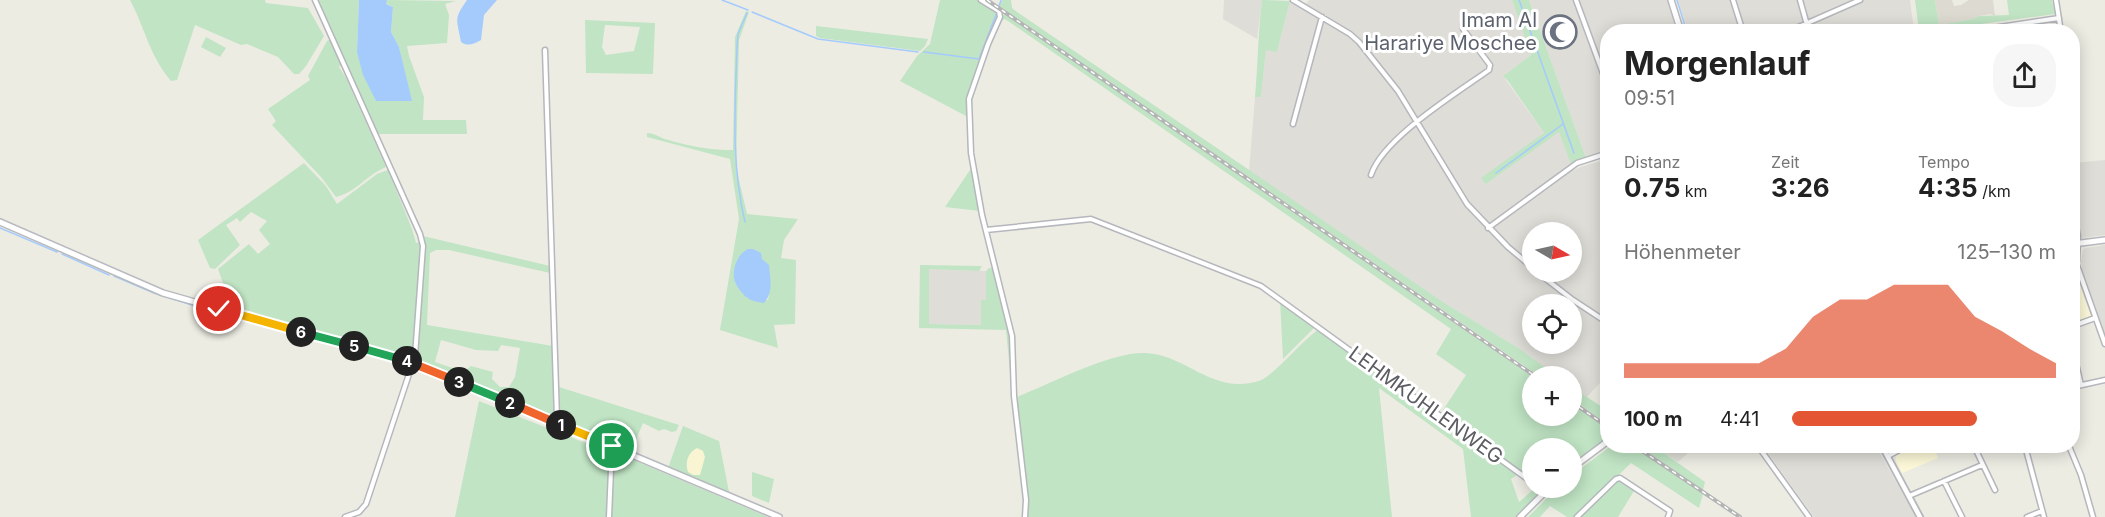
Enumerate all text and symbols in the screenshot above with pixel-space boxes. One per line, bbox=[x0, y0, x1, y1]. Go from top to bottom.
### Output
place label: Imam Al Harariye Moschee bbox=[1364, 8, 1537, 55]
mosque icon: Imam Al Harariye Moschee bbox=[1542, 14, 1578, 50]
text: Morgenlauf bbox=[1624, 43, 1810, 83]
button: share bbox=[1993, 44, 2056, 107]
text: 09:51 bbox=[1624, 86, 1675, 110]
text: Distanz bbox=[1624, 152, 1680, 172]
text: Zeit bbox=[1771, 152, 1800, 172]
text: Tempo bbox=[1918, 152, 1970, 172]
text: 0.75 bbox=[1624, 172, 1680, 203]
text: 3:26 bbox=[1771, 172, 1830, 203]
text: 4:35 bbox=[1918, 172, 1978, 203]
text: km bbox=[1680, 181, 1708, 201]
text: /km bbox=[1978, 181, 2011, 201]
north arrow bbox=[1522, 222, 1582, 282]
map controls bbox=[1522, 222, 1582, 498]
text: Höhenmeter bbox=[1624, 240, 1741, 264]
text: 125–130 m bbox=[1957, 240, 2056, 264]
pin bbox=[193, 283, 244, 334]
icon: check bbox=[202, 292, 235, 325]
button: locate bbox=[1522, 294, 1582, 354]
pin: 6 bbox=[286, 317, 316, 347]
text: 6 bbox=[296, 322, 306, 342]
pin: 5 bbox=[339, 331, 369, 361]
text: 5 bbox=[349, 336, 359, 356]
street label: LEHMKUHLENWEG bbox=[1344, 341, 1508, 469]
pin: 4 bbox=[392, 346, 422, 376]
text: 4 bbox=[402, 351, 412, 371]
button: + bbox=[1522, 366, 1582, 426]
pin: 3 bbox=[444, 367, 474, 397]
text: 3 bbox=[454, 372, 464, 392]
pin: 2 bbox=[495, 388, 525, 418]
text: 2 bbox=[505, 393, 515, 413]
text: 100 m bbox=[1624, 407, 1683, 431]
text: 4:41 bbox=[1720, 407, 1759, 431]
pin: 1 bbox=[546, 410, 576, 440]
text: 1 bbox=[558, 415, 564, 435]
pin bbox=[586, 420, 637, 471]
icon: arrive bbox=[595, 429, 628, 462]
button: − bbox=[1522, 438, 1582, 498]

